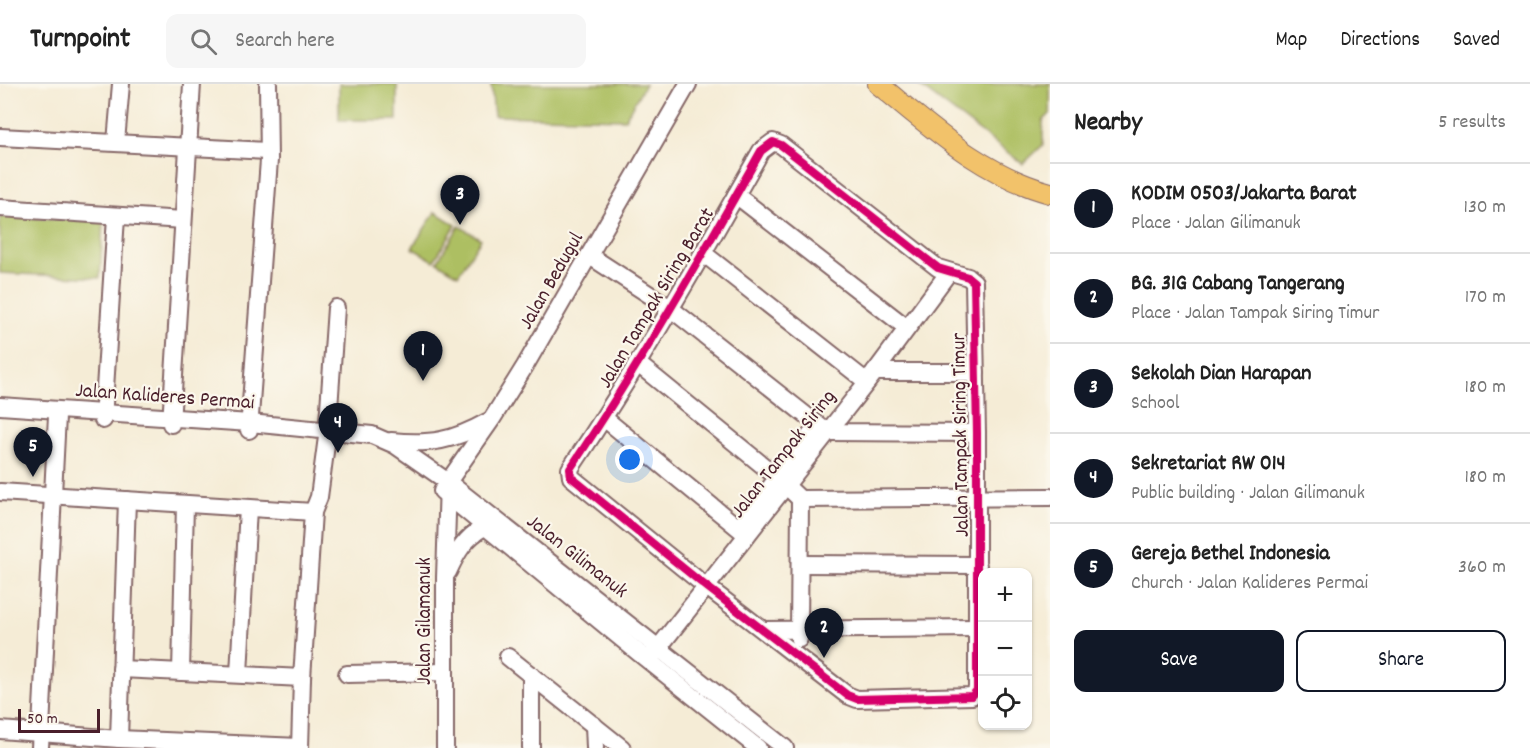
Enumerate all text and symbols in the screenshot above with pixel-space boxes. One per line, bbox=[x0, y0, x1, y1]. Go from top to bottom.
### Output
search box bbox=[166, 14, 586, 68]
text: Turnpoint bbox=[30, 21, 130, 61]
icon: search bbox=[187, 25, 220, 58]
text: Search here bbox=[235, 26, 335, 57]
text: Map bbox=[1276, 26, 1307, 56]
text: Directions bbox=[1340, 26, 1420, 56]
text: Saved bbox=[1453, 26, 1500, 56]
text: Nearby bbox=[1074, 105, 1142, 142]
text: 5 results bbox=[1438, 109, 1506, 137]
pin: 3 bbox=[440, 176, 480, 225]
text: KODIM 0503/Jakarta Barat bbox=[1131, 179, 1357, 210]
text: 1 bbox=[1091, 194, 1096, 222]
text: 130 m bbox=[1464, 194, 1506, 222]
street label: Jalan Tampak Siring Barat bbox=[592, 202, 724, 395]
text: Place · Jalan Gilimanuk bbox=[1131, 210, 1301, 238]
street label: Jalan Bedugul bbox=[513, 227, 593, 336]
text: BG. 31G Cabang Tangerang bbox=[1131, 269, 1345, 300]
text: 2 bbox=[1089, 284, 1098, 312]
text: 170 m bbox=[1465, 284, 1506, 312]
text: Place · Jalan Tampak Siring Timur bbox=[1131, 300, 1380, 328]
pin: 1 bbox=[404, 332, 442, 381]
street label: Jalan Tampak Siring Timur bbox=[945, 332, 979, 537]
text: Sekolah Dian Harapan bbox=[1131, 359, 1311, 390]
text: 3 bbox=[1089, 374, 1098, 402]
text: 180 m bbox=[1464, 374, 1506, 402]
street label: Jalan Kalideres Permai bbox=[74, 377, 256, 419]
street label: Jalan Tampak Siring bbox=[724, 384, 844, 526]
text: School bbox=[1131, 390, 1180, 418]
pin: 4 bbox=[318, 404, 358, 453]
pin: 5 bbox=[14, 428, 52, 477]
your location bbox=[615, 445, 644, 474]
text: Sekretariat RW 014 bbox=[1131, 449, 1286, 480]
text: 4 bbox=[1089, 464, 1098, 492]
text: 180 m bbox=[1464, 464, 1506, 492]
text: Public building · Jalan Gilimanuk bbox=[1131, 480, 1365, 508]
street label: Jalan Gilimanuk bbox=[519, 508, 633, 607]
text: Gereja Bethel Indonesia bbox=[1131, 539, 1330, 570]
text: 5 bbox=[1089, 554, 1098, 582]
text: 360 m bbox=[1458, 554, 1506, 582]
street label: Jalan Gilamanuk bbox=[411, 557, 441, 685]
map controls bbox=[978, 568, 1032, 730]
button: + bbox=[978, 568, 1032, 622]
text: Church · Jalan Kalideres Permai bbox=[1131, 570, 1368, 598]
pin: 2 bbox=[804, 608, 844, 658]
button: − bbox=[978, 622, 1032, 676]
button: Save bbox=[1074, 630, 1284, 692]
button: Share bbox=[1296, 630, 1506, 692]
button: locate bbox=[978, 676, 1032, 730]
scale bar bbox=[18, 706, 100, 734]
text: 50 m bbox=[27, 708, 58, 731]

